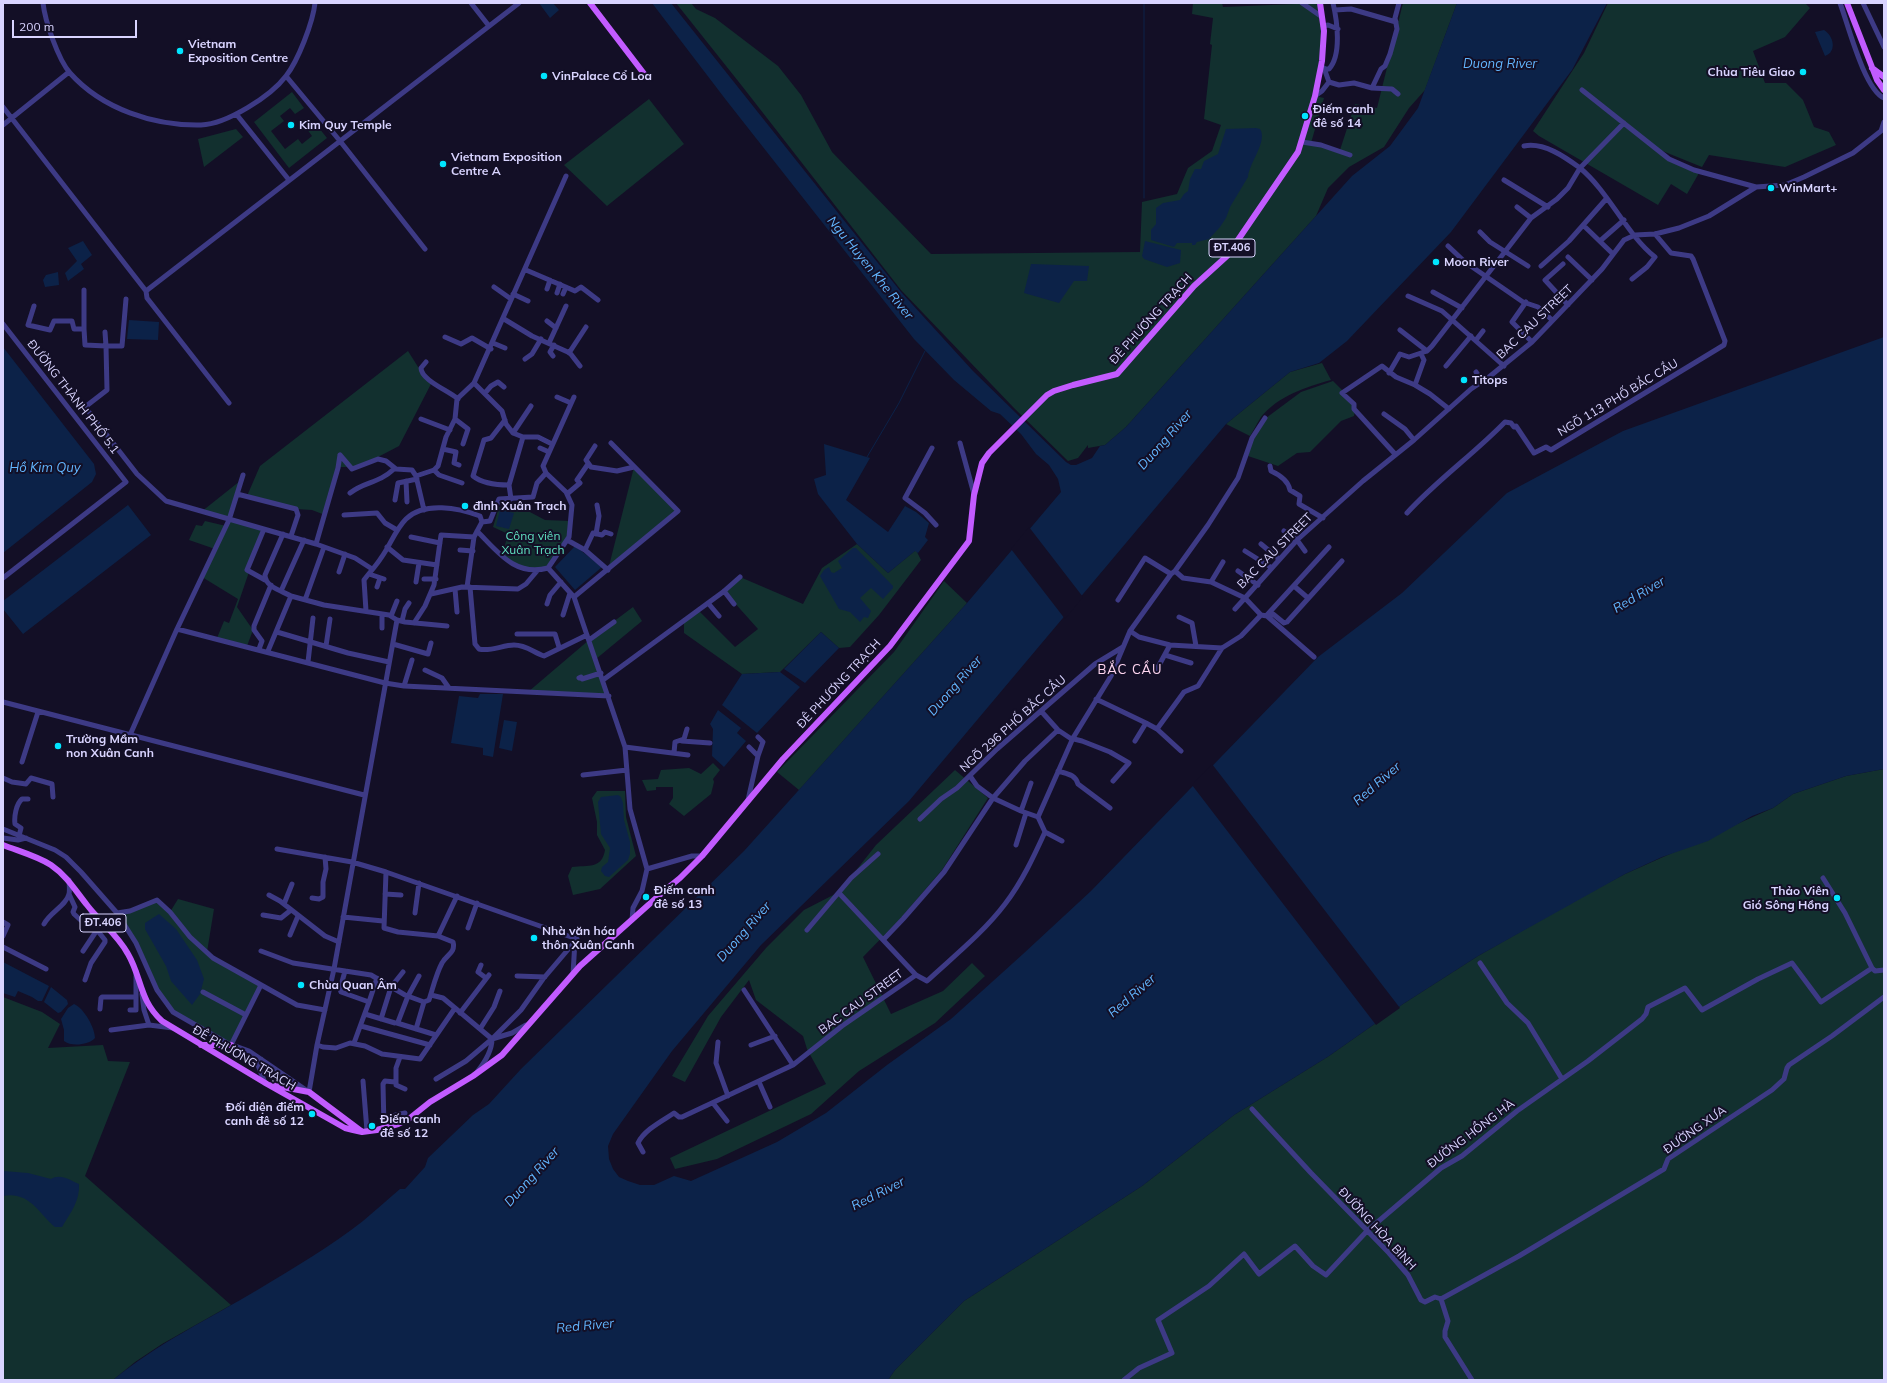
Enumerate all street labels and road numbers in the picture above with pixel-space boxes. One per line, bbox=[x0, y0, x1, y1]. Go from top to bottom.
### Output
road number: ĐT.406 bbox=[1209, 239, 1255, 257]
street label: ĐÊ PHƯƠNG TRẠCH bbox=[1107, 271, 1195, 367]
street label: BAC CAU STREET bbox=[1494, 282, 1576, 362]
street label: ĐƯỜNG THÀNH PHỐ 5.1 bbox=[24, 337, 122, 457]
street label: NGÕ 113 PHỐ BẮC CẦU bbox=[1555, 356, 1681, 440]
street label: BAC CAU STREET bbox=[1234, 510, 1316, 592]
street label: ĐÊ PHƯƠNG TRẠCH bbox=[794, 636, 884, 732]
street label: NGÕ 296 PHỐ BẮC CẦU bbox=[957, 673, 1069, 775]
road number: ĐT.406 bbox=[80, 914, 126, 932]
street label: BAC CAU STREET bbox=[816, 967, 906, 1037]
street label: ĐÊ PHƯƠNG TRẠCH bbox=[190, 1023, 298, 1093]
street label: ĐƯỜNG HỒNG HÀ bbox=[1425, 1097, 1517, 1171]
street label: ĐƯỜNG XƯA bbox=[1661, 1103, 1729, 1157]
street label: ĐƯỜNG HÒA BÌNH bbox=[1335, 1185, 1419, 1273]

